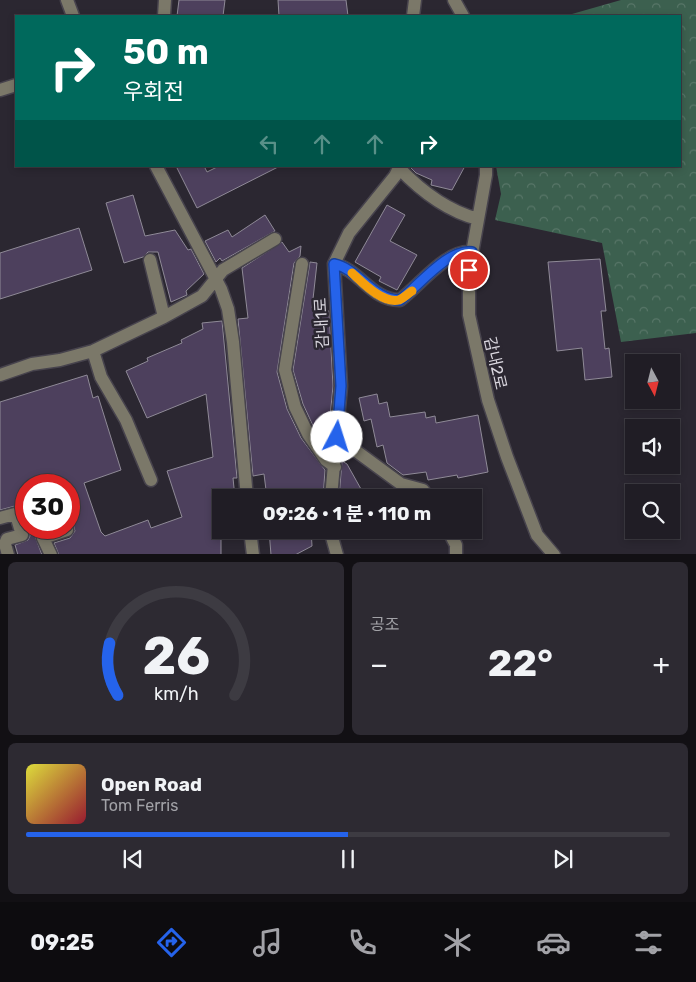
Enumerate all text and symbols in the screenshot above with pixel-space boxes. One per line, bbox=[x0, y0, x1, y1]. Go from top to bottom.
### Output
text: 50 m bbox=[123, 31, 209, 73]
icon: right bbox=[40, 35, 105, 100]
text: 우회전 bbox=[123, 78, 184, 105]
icon: left bbox=[255, 130, 283, 158]
icon: ahead bbox=[308, 130, 336, 158]
icon: ahead bbox=[361, 130, 389, 158]
icon: right bbox=[414, 130, 442, 158]
pin bbox=[448, 249, 490, 291]
icon: arrive bbox=[455, 256, 483, 284]
street label: 감내1로 bbox=[311, 297, 332, 349]
street label: 감내2로 bbox=[480, 335, 511, 392]
north arrow bbox=[625, 354, 680, 409]
map controls bbox=[625, 354, 680, 539]
position arrow bbox=[310, 410, 362, 462]
button: sound bbox=[625, 419, 680, 474]
speed limit sign: 30 bbox=[15, 474, 80, 539]
button: search bbox=[625, 484, 680, 539]
text: 09:26 · 1 분 · 110 m bbox=[263, 502, 431, 525]
text: 공조 bbox=[370, 615, 399, 634]
text: 26 bbox=[142, 625, 210, 687]
text: 22° bbox=[488, 640, 553, 686]
text: − bbox=[370, 648, 388, 681]
text: + bbox=[653, 648, 670, 681]
text: km/h bbox=[154, 683, 198, 704]
text: Open Road bbox=[101, 773, 202, 796]
text: Tom Ferris bbox=[101, 796, 178, 815]
icon: previous bbox=[119, 845, 147, 873]
icon: pause bbox=[334, 845, 362, 873]
icon: next bbox=[549, 845, 577, 873]
icon: directions bbox=[154, 925, 189, 960]
icon: music bbox=[250, 925, 285, 960]
icon: phone bbox=[345, 925, 380, 960]
icon: climate bbox=[440, 925, 475, 960]
icon: car bbox=[536, 925, 571, 960]
icon: filters bbox=[631, 925, 666, 960]
text: 09:25 bbox=[30, 929, 94, 956]

